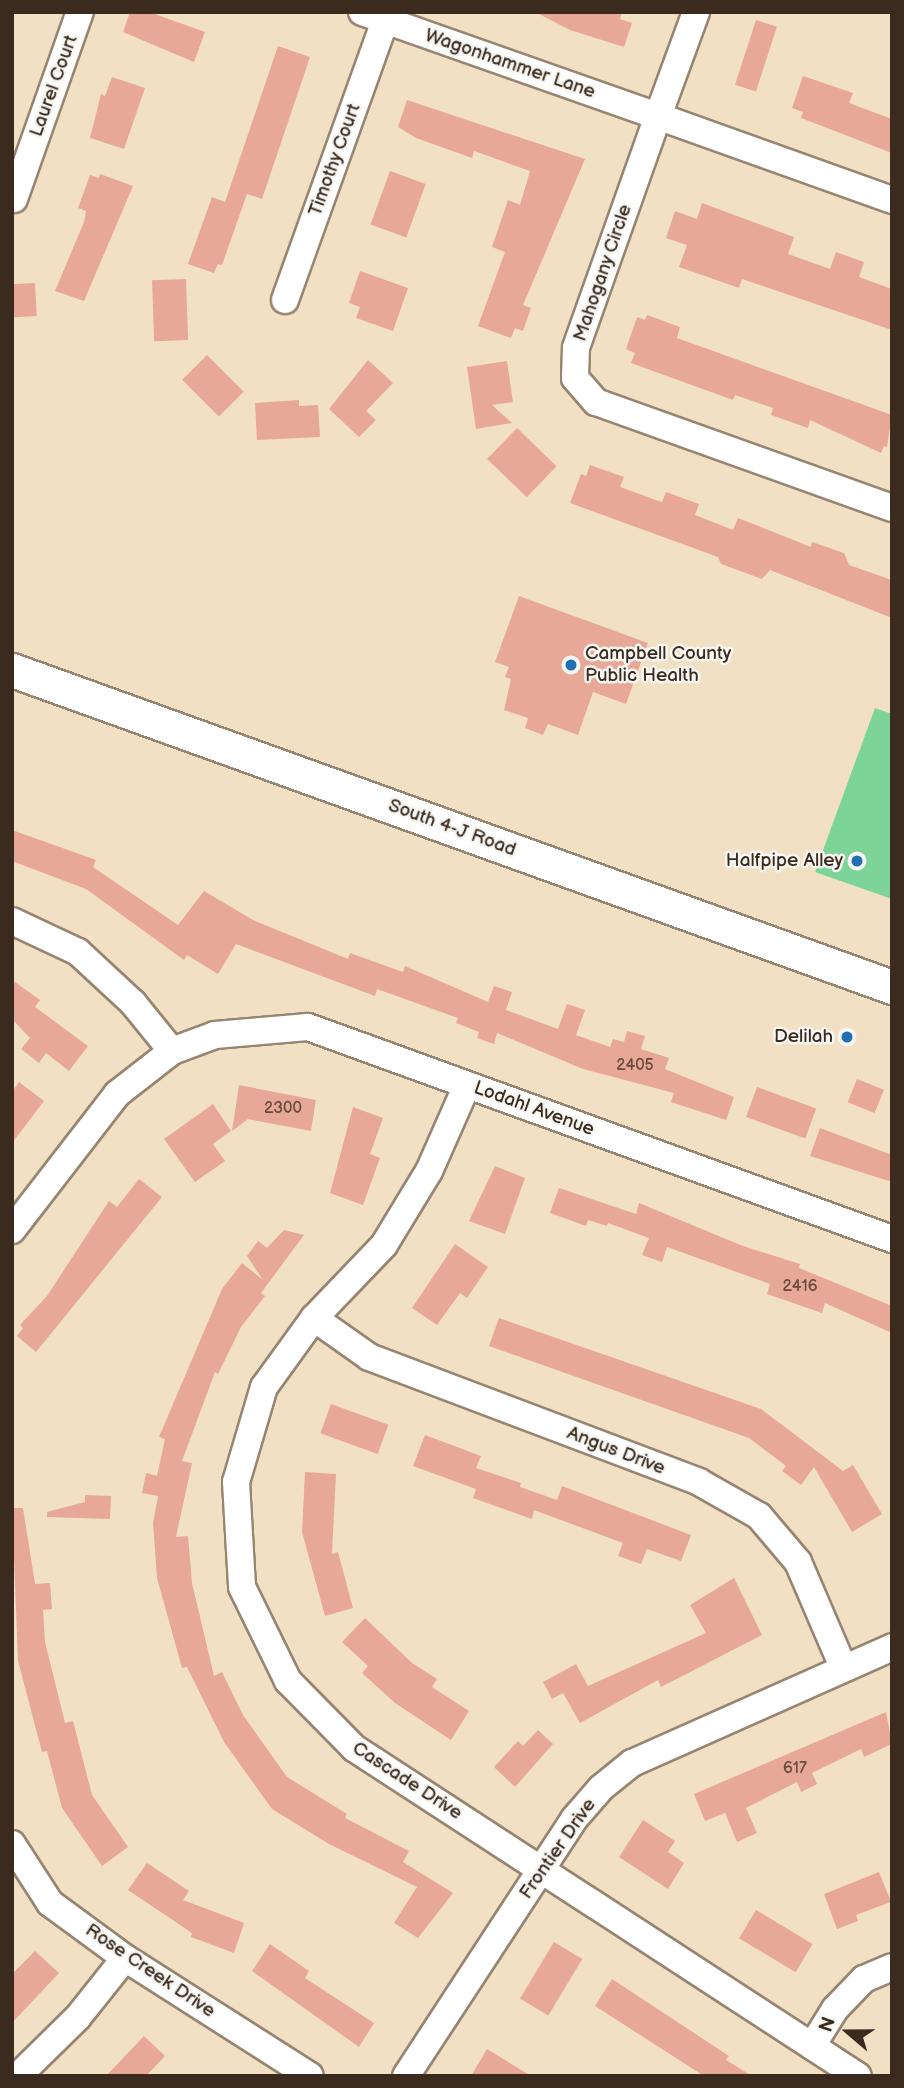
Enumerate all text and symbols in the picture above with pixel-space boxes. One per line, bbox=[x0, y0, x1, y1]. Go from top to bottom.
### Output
street label: Wagonhammer Lane bbox=[422, 24, 598, 104]
street label: Laurel Court bbox=[25, 32, 83, 140]
street label: Timothy Court bbox=[304, 100, 366, 220]
street label: Mahogany Circle bbox=[569, 201, 637, 345]
place label: Campbell County Public Health bbox=[585, 643, 731, 687]
marker: Campbell County Public Health bbox=[563, 657, 579, 673]
street label: South 4-J Road bbox=[385, 794, 519, 862]
place label: Halfpipe Alley bbox=[726, 850, 843, 872]
marker: Halfpipe Alley bbox=[849, 853, 865, 869]
place label: Delilah bbox=[774, 1026, 833, 1048]
marker: Delilah bbox=[839, 1029, 855, 1045]
house number: 2405 bbox=[616, 1056, 654, 1076]
street label: Lodahl Avenue bbox=[471, 1077, 597, 1141]
house number: 2300 bbox=[264, 1099, 302, 1119]
house number: 2416 bbox=[783, 1277, 817, 1297]
street label: Angus Drive bbox=[564, 1422, 668, 1480]
street label: Cascade Drive bbox=[348, 1737, 466, 1825]
house number: 617 bbox=[783, 1759, 807, 1779]
street label: Frontier Drive bbox=[515, 1794, 601, 1904]
street label: Rose Creek Drive bbox=[81, 1919, 219, 2023]
north arrow bbox=[813, 1997, 883, 2067]
text: N bbox=[815, 2014, 841, 2035]

